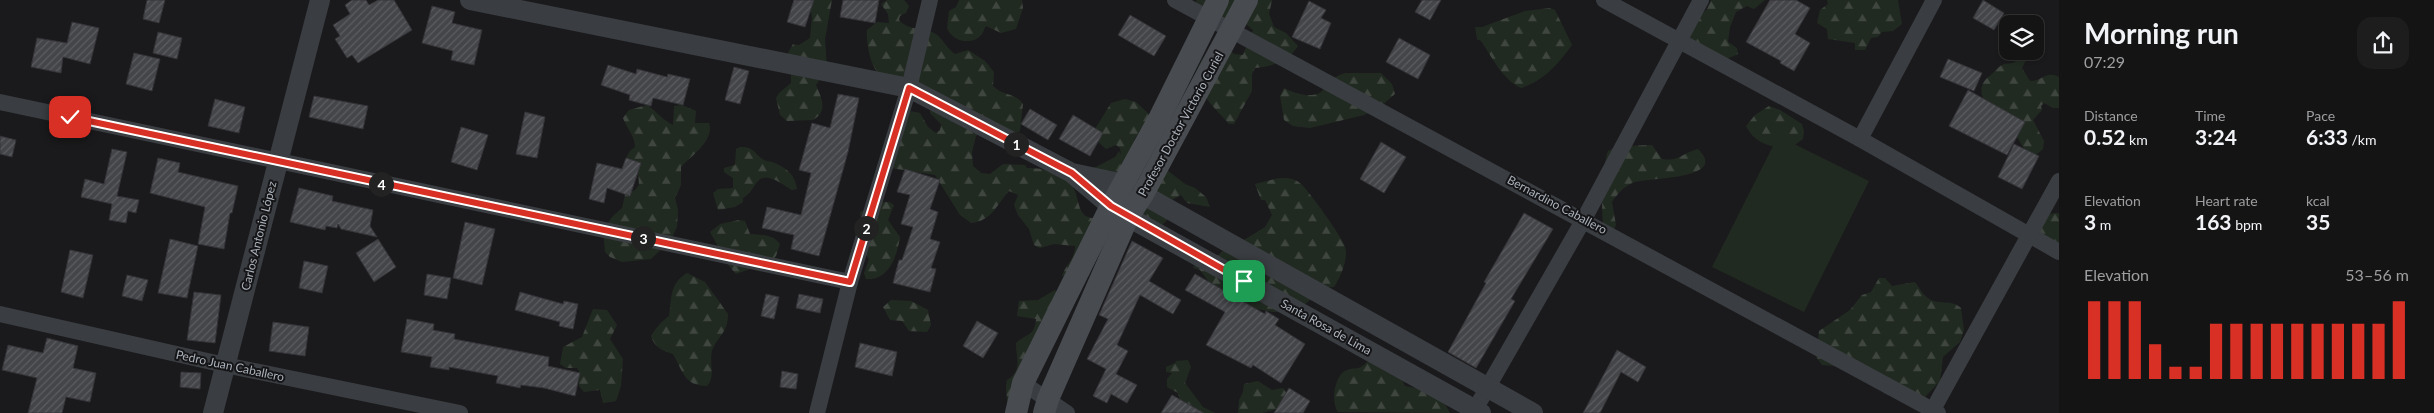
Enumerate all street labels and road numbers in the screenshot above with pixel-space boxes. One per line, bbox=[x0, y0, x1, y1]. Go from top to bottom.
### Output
street label: Profesor Doctor Victorio Curiel bbox=[1135, 49, 1227, 199]
street label: Bernardino Caballero bbox=[1505, 172, 1610, 237]
street label: Carlos Antonio López bbox=[238, 179, 279, 292]
street label: Santa Rosa de Lima bbox=[1278, 295, 1374, 358]
street label: Pedro Juan Caballero bbox=[174, 347, 286, 384]

